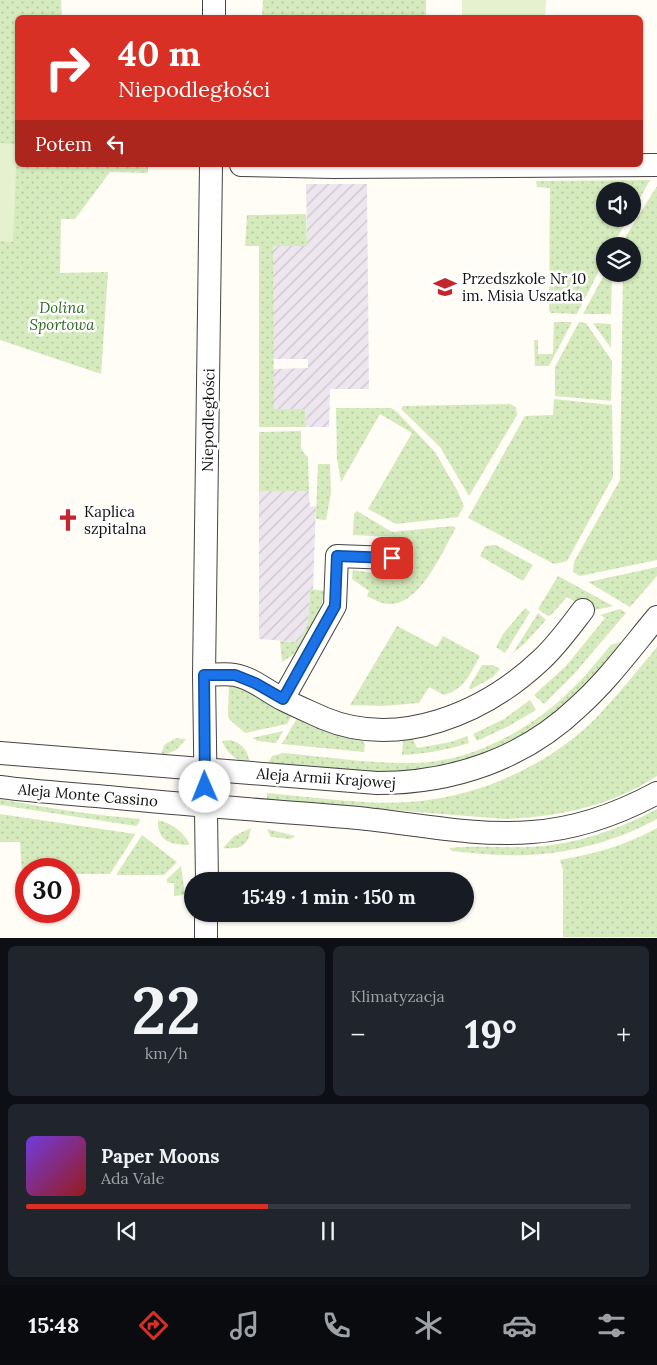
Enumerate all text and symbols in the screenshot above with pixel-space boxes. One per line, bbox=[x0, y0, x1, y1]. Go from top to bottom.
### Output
text: 40 m bbox=[118, 31, 201, 76]
icon: right bbox=[35, 35, 100, 100]
text: Niepodległości bbox=[118, 75, 270, 103]
icon: left bbox=[102, 130, 130, 158]
text: Potem bbox=[35, 132, 92, 156]
map controls bbox=[596, 182, 641, 282]
button: sound bbox=[596, 182, 641, 227]
button: layers bbox=[596, 237, 641, 282]
place label: Przedszkole Nr 10 im. Misia Uszatka bbox=[462, 269, 586, 305]
school or university icon: Przedszkole Nr 10 im. Misia Uszatka bbox=[432, 274, 458, 300]
park label: Dolina Sportowa bbox=[29, 298, 95, 334]
street label: Niepodległości bbox=[198, 368, 218, 472]
place label: Kaplica szpitalna bbox=[84, 502, 147, 538]
church icon: Kaplica szpitalna bbox=[55, 507, 81, 533]
pin bbox=[371, 537, 413, 579]
icon: arrive bbox=[378, 544, 406, 572]
position arrow bbox=[178, 760, 230, 812]
street label: Aleja Armii Krajowej bbox=[255, 764, 396, 792]
street label: Aleja Monte Cassino bbox=[16, 779, 159, 811]
speed limit sign: 30 bbox=[15, 858, 80, 923]
text: 15:49 · 1 min · 150 m bbox=[242, 885, 416, 909]
text: 22 bbox=[132, 969, 201, 1052]
text: Klimatyzacja bbox=[351, 986, 445, 1006]
text: 19° bbox=[465, 1010, 517, 1058]
text: − bbox=[351, 1017, 365, 1053]
text: + bbox=[616, 1017, 631, 1053]
text: km/h bbox=[145, 1043, 188, 1063]
text: Paper Moons bbox=[101, 1144, 220, 1168]
text: Ada Vale bbox=[101, 1168, 164, 1188]
icon: previous bbox=[113, 1217, 141, 1245]
icon: pause bbox=[314, 1217, 342, 1245]
icon: next bbox=[516, 1217, 544, 1245]
icon: directions bbox=[136, 1308, 171, 1343]
icon: music bbox=[227, 1308, 262, 1343]
icon: phone bbox=[319, 1308, 354, 1343]
icon: climate bbox=[411, 1308, 446, 1343]
icon: car bbox=[502, 1308, 537, 1343]
icon: filters bbox=[594, 1308, 629, 1343]
text: 15:48 bbox=[28, 1311, 79, 1339]

